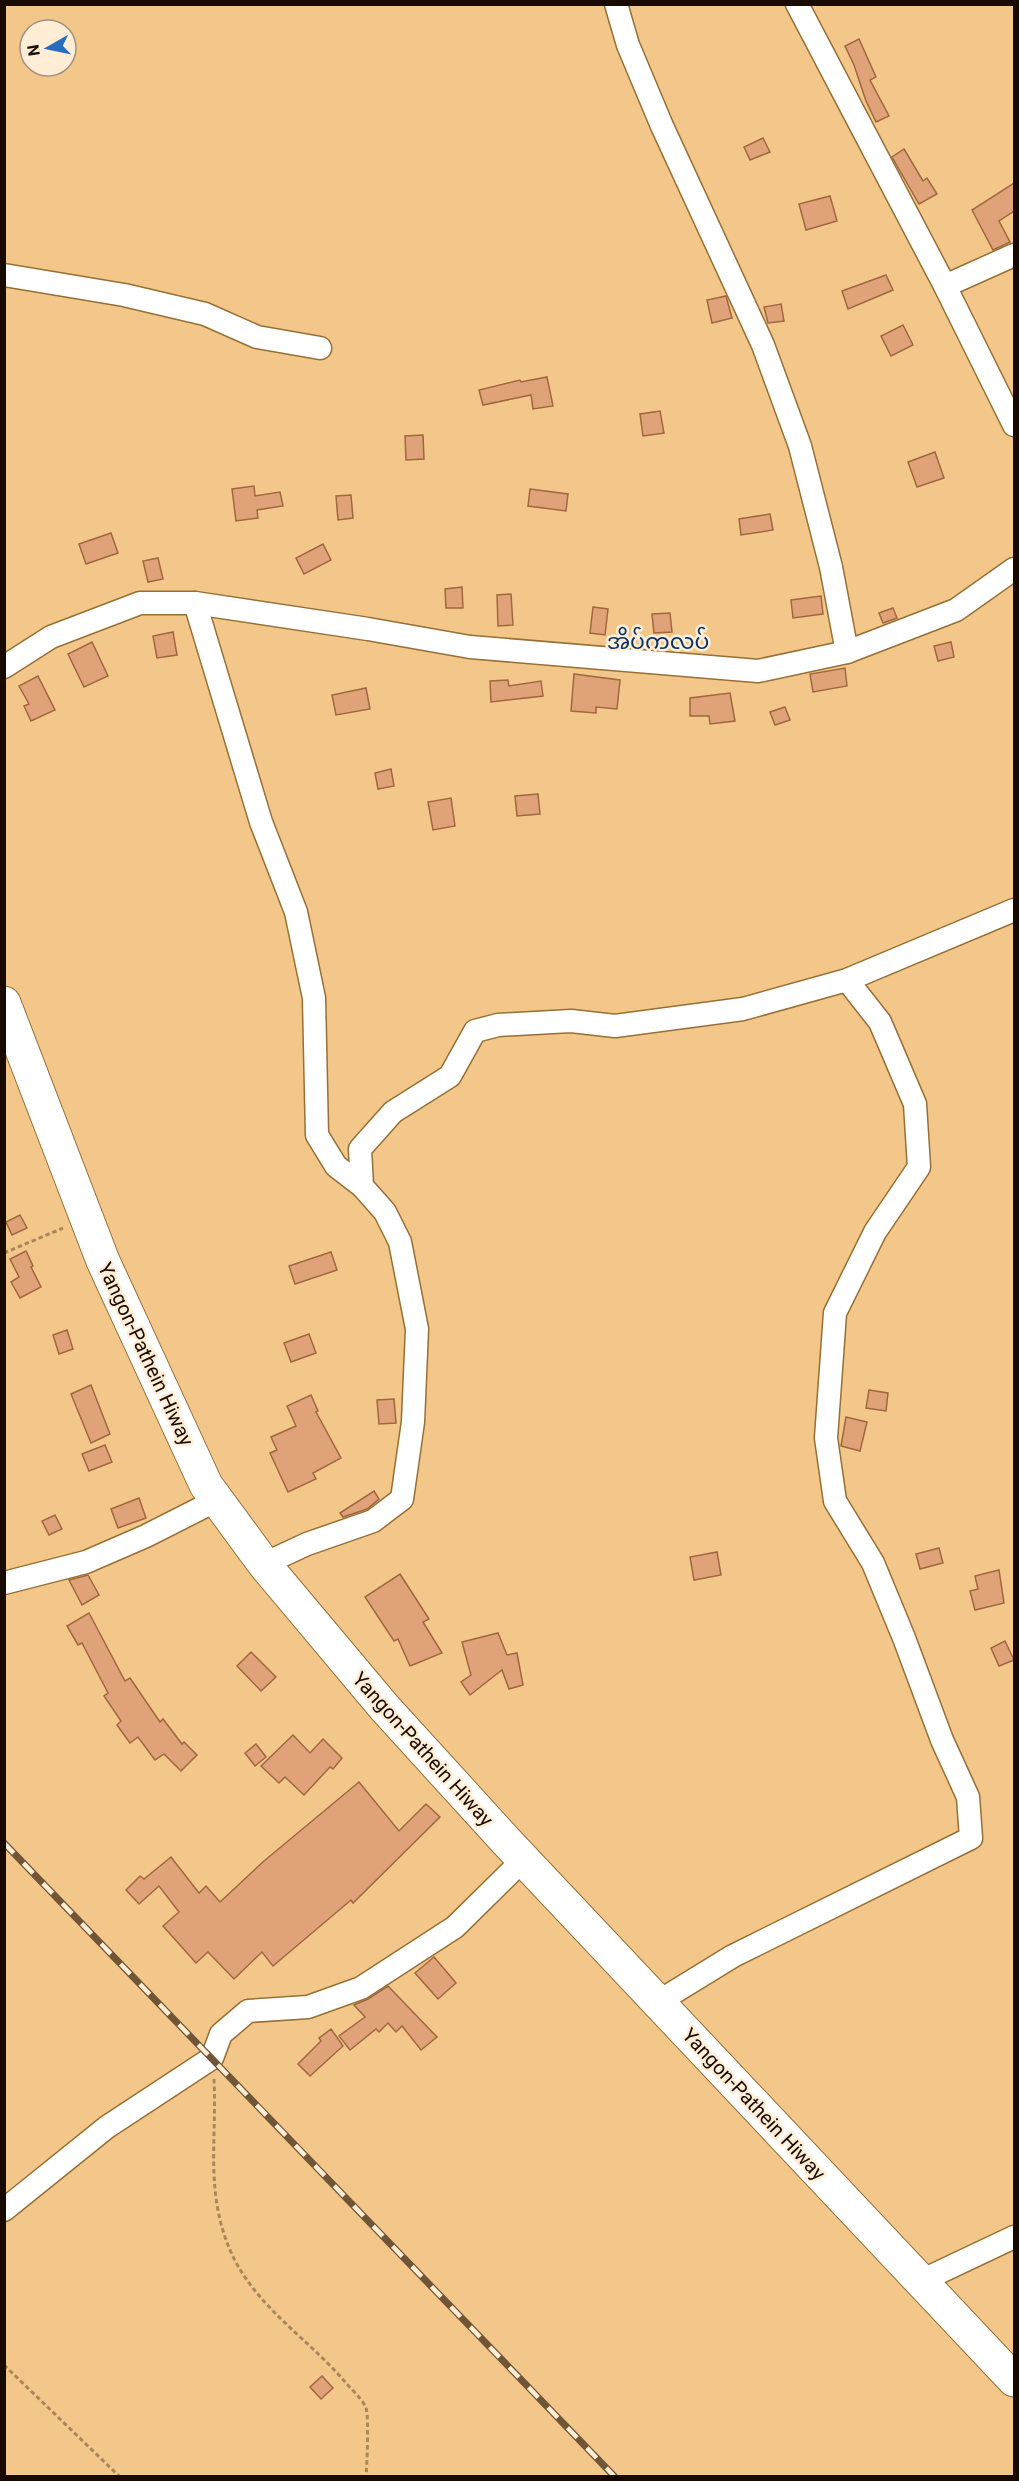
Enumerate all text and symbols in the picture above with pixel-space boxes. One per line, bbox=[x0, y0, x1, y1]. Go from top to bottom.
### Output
north arrow bbox=[18, 18, 78, 78]
text: N bbox=[23, 43, 44, 57]
district label: အိပ်ကလပ် bbox=[607, 626, 709, 654]
street label: Yangon-Pathein Hiway bbox=[93, 1259, 199, 1450]
street label: Yangon-Pathein Hiway bbox=[347, 1667, 499, 1831]
street label: Yangon-Pathein Hiway bbox=[677, 2023, 831, 2185]

